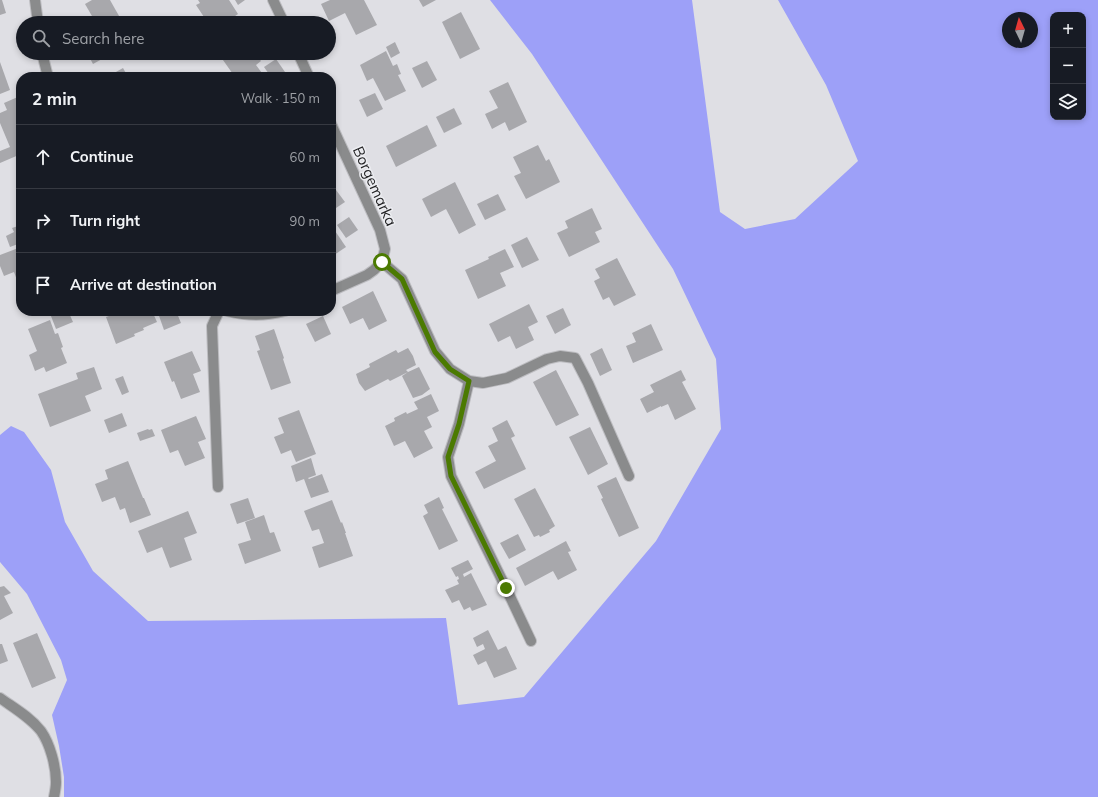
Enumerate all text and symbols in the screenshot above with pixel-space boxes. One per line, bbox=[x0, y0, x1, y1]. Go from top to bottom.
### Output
north arrow bbox=[1002, 12, 1038, 48]
map controls bbox=[1050, 12, 1086, 120]
button: + bbox=[1050, 12, 1086, 48]
search box bbox=[16, 16, 336, 60]
icon: search bbox=[30, 27, 52, 49]
text: Search here bbox=[62, 29, 144, 48]
button: − bbox=[1050, 48, 1086, 84]
button: layers bbox=[1050, 84, 1086, 120]
text: 2 min bbox=[32, 88, 77, 109]
text: Walk · 150 m bbox=[241, 90, 320, 106]
street label: Borgemarka bbox=[349, 143, 401, 229]
icon: ahead bbox=[32, 146, 54, 168]
text: Continue bbox=[70, 147, 133, 166]
text: 60 m bbox=[290, 149, 320, 165]
icon: right bbox=[32, 210, 54, 232]
text: Turn right bbox=[70, 211, 140, 230]
text: 90 m bbox=[290, 213, 320, 229]
route start bbox=[373, 253, 391, 271]
icon: arrive bbox=[32, 274, 54, 296]
text: Arrive at destination bbox=[70, 275, 217, 294]
route end bbox=[497, 579, 515, 597]

